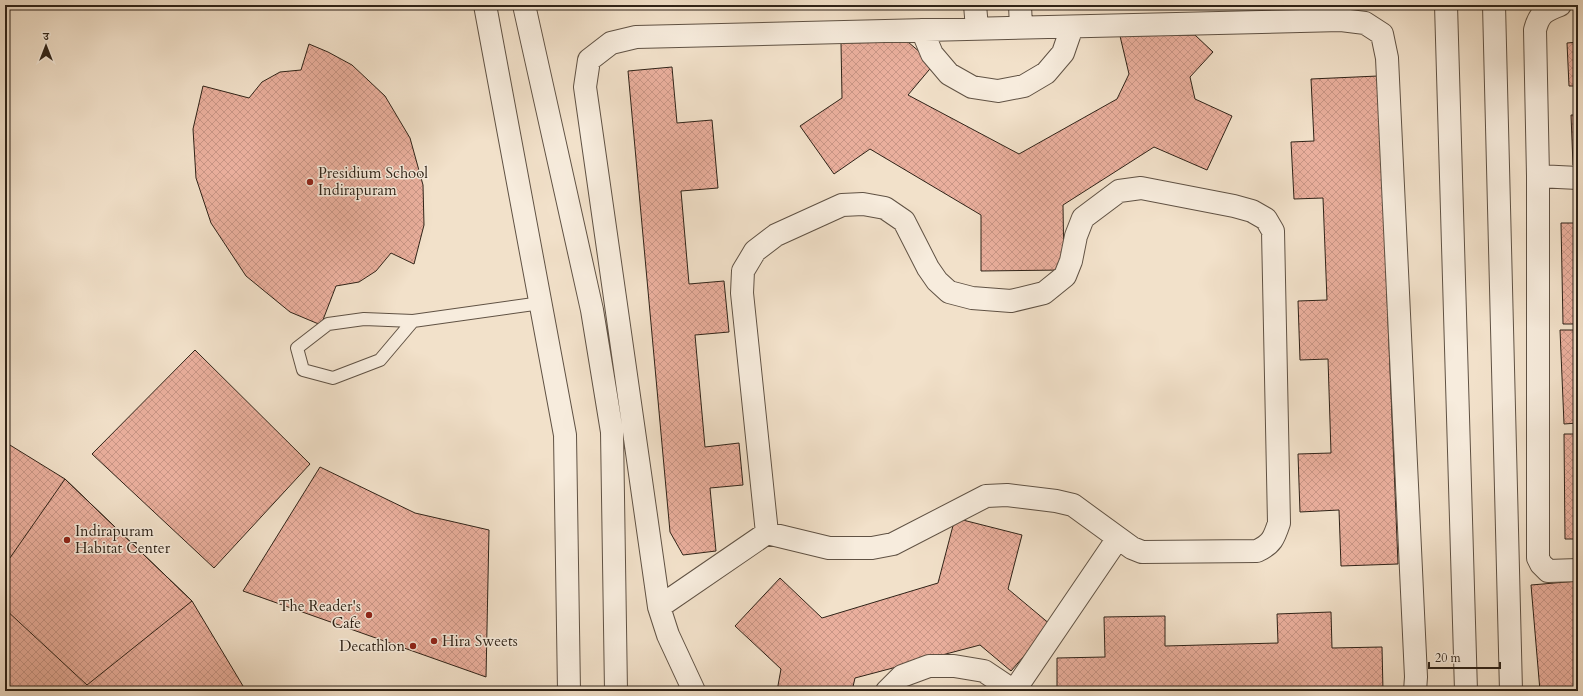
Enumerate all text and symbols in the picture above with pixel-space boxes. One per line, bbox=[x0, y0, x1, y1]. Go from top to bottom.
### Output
north arrow bbox=[26, 26, 66, 66]
text: उ bbox=[42, 29, 50, 44]
place label: Presidium School Indirapuram bbox=[318, 163, 428, 200]
marker: Presidium School Indirapuram bbox=[305, 177, 315, 187]
place label: Indirapuram Habitat Center bbox=[75, 521, 171, 558]
marker: Indirapuram Habitat Center bbox=[62, 535, 72, 545]
place label: The Reader's Cafe bbox=[279, 596, 361, 633]
marker: The Reader's Cafe bbox=[364, 610, 374, 620]
place label: Hira Sweets bbox=[442, 631, 518, 651]
place label: Decathlon bbox=[339, 636, 405, 656]
marker: Hira Sweets bbox=[429, 636, 439, 646]
marker: Decathlon bbox=[408, 641, 418, 651]
scale bar bbox=[1429, 644, 1500, 670]
text: 20 m bbox=[1435, 650, 1462, 666]

